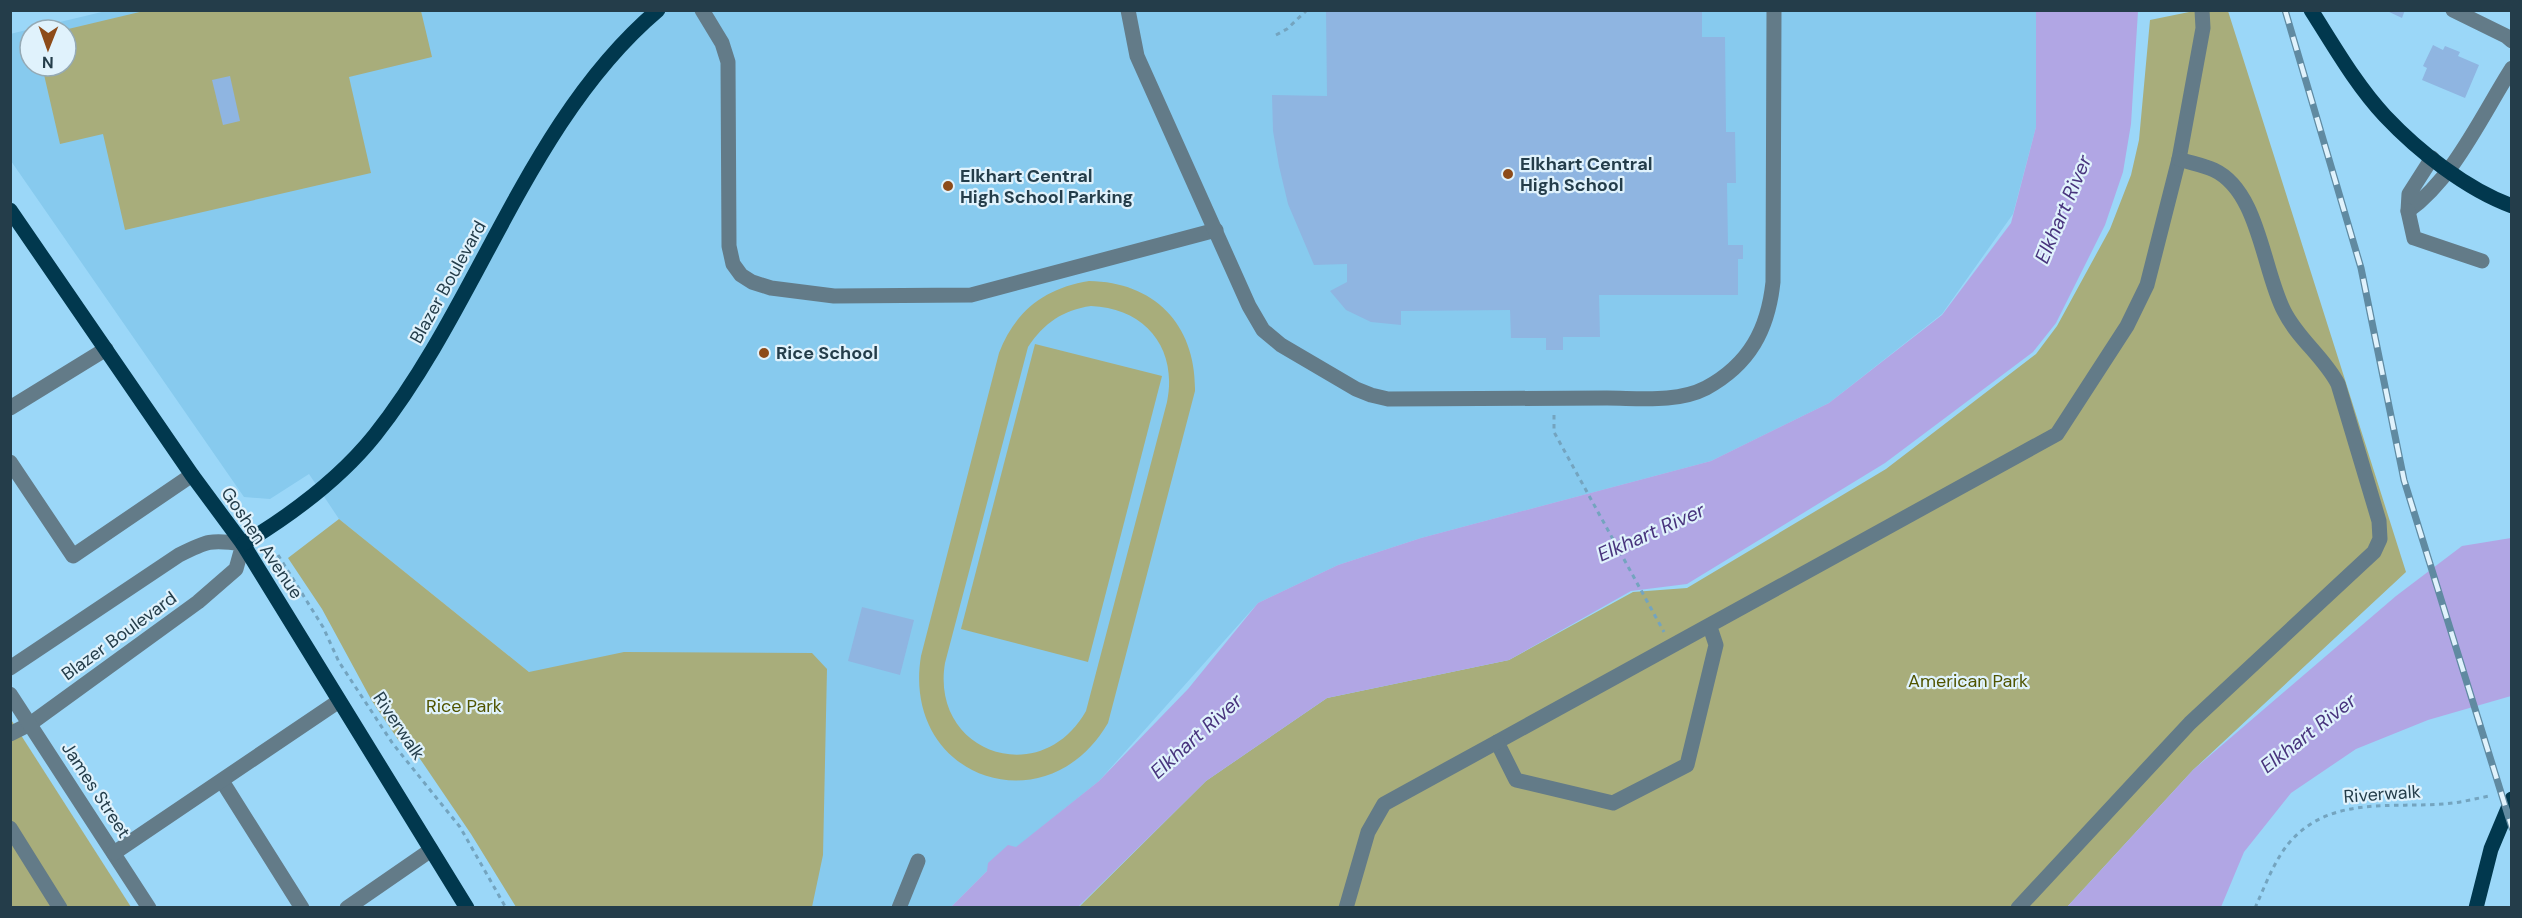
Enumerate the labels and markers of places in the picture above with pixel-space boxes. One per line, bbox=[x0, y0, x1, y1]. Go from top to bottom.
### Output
place label: Elkhart Central High School bbox=[1520, 152, 1653, 197]
place label: Elkhart Central High School Parking bbox=[960, 164, 1133, 209]
marker: Elkhart Central High School bbox=[1501, 167, 1515, 181]
marker: Elkhart Central High School Parking bbox=[941, 179, 955, 193]
place label: Rice School bbox=[776, 341, 878, 365]
marker: Rice School bbox=[757, 346, 771, 360]

